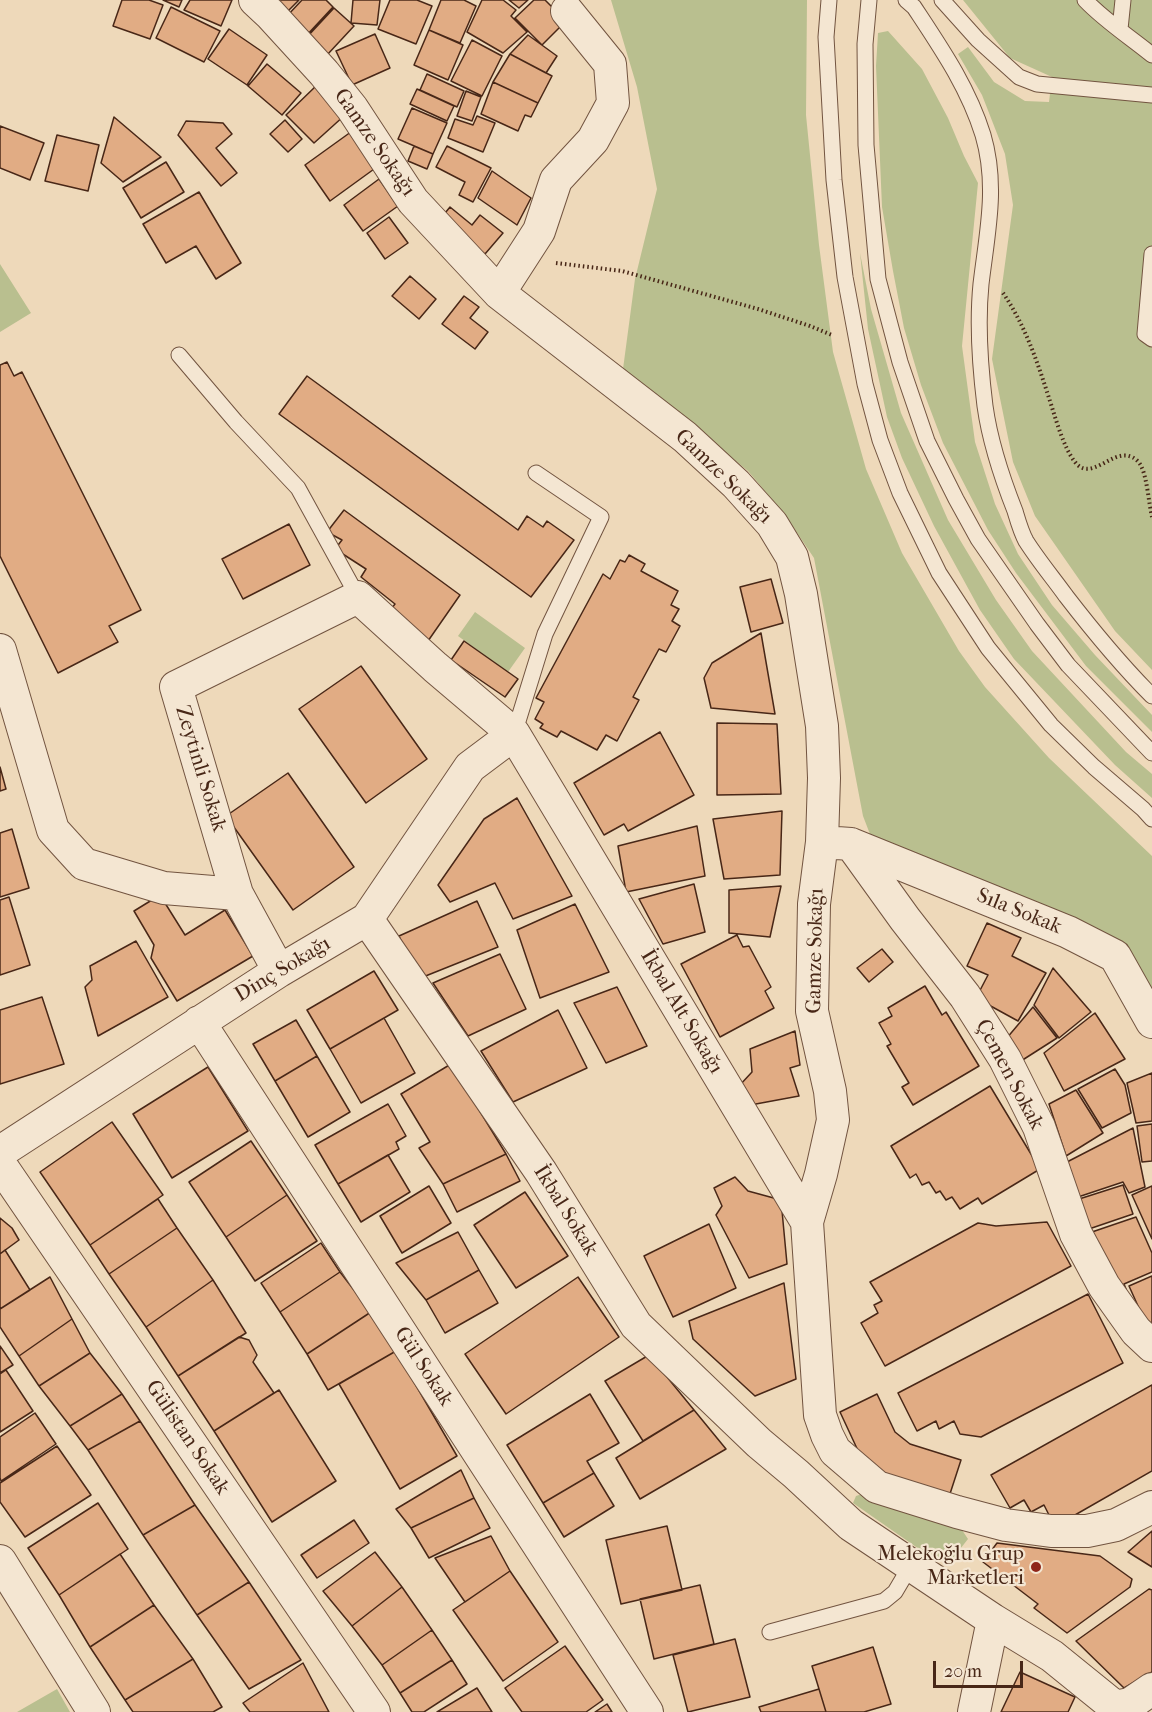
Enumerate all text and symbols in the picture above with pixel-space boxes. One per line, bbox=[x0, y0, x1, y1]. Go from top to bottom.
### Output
street label: Gamze Sokağı bbox=[328, 84, 420, 202]
street label: Gamze Sokağı bbox=[669, 424, 777, 530]
street label: Zeytinli Sokak bbox=[169, 703, 231, 835]
street label: Sıla Sokak bbox=[973, 884, 1065, 940]
street label: Gamze Sokağı bbox=[802, 888, 830, 1014]
street label: Dinç Sokağı bbox=[231, 932, 335, 1008]
street label: İkbal Alt Sokağı bbox=[634, 945, 728, 1079]
street label: Çemen Sokak bbox=[969, 1015, 1049, 1135]
street label: İkbal Sokak bbox=[527, 1161, 603, 1261]
street label: Gül Sokak bbox=[388, 1323, 458, 1411]
street label: Gülistan Sokak bbox=[139, 1376, 235, 1500]
place label: Melekoğlu Grup Marketleri bbox=[877, 1542, 1024, 1592]
marker: Melekoğlu Grup Marketleri bbox=[1029, 1560, 1043, 1574]
scale bar bbox=[936, 1649, 1026, 1687]
text: 20 m bbox=[944, 1661, 982, 1682]

